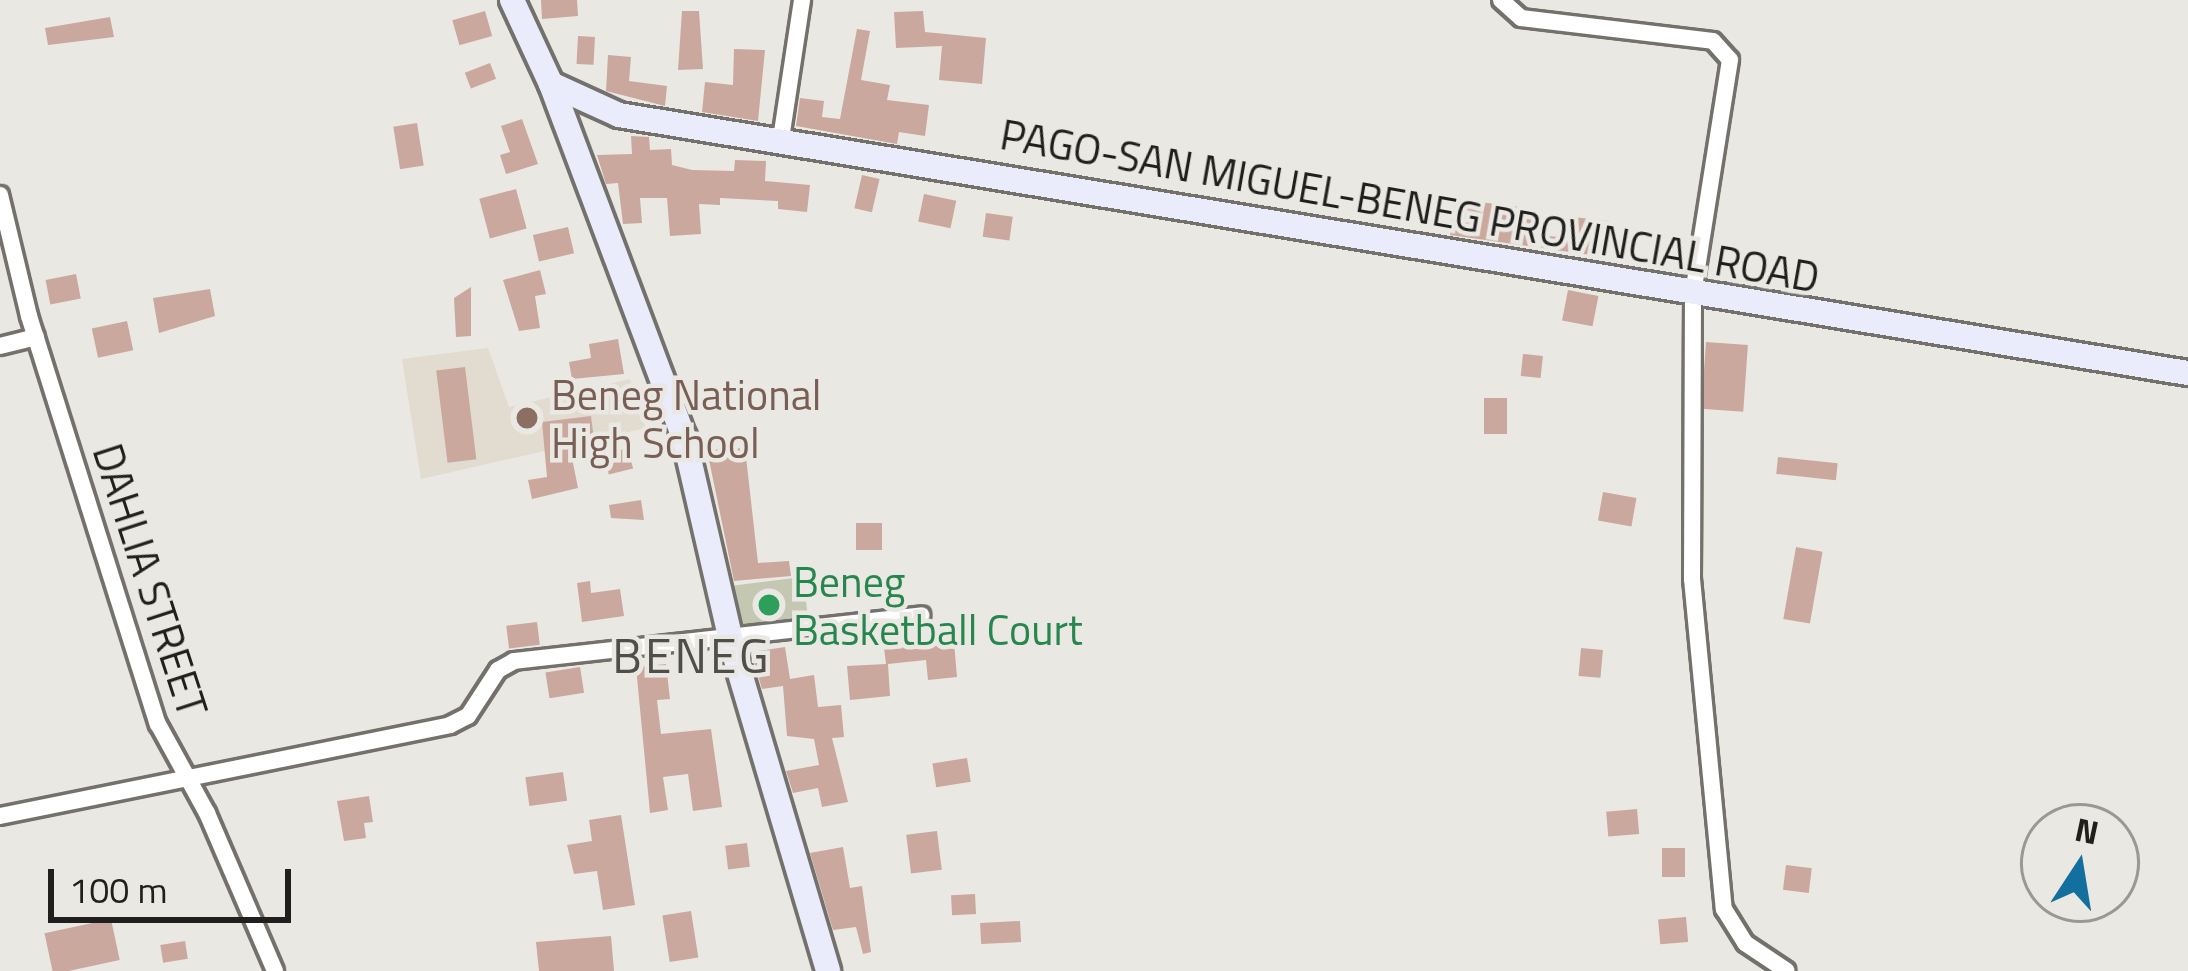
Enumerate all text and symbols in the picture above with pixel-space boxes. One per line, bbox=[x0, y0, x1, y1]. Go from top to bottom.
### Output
street label: PAGO-SAN MIGUEL-BENEG PROVINCIAL ROAD bbox=[997, 108, 1823, 302]
place label: Beneg National High School bbox=[551, 369, 822, 468]
marker: Beneg National High School bbox=[514, 405, 540, 431]
street label: DAHLIA STREET bbox=[83, 437, 219, 723]
place label: Beneg Basketball Court bbox=[793, 556, 1083, 654]
marker: Beneg Basketball Court bbox=[756, 592, 782, 618]
district label: BENEG bbox=[612, 627, 772, 685]
north arrow bbox=[2020, 803, 2140, 923]
text: N bbox=[2070, 804, 2103, 858]
scale bar bbox=[54, 845, 297, 919]
text: 100 m bbox=[69, 862, 168, 917]

